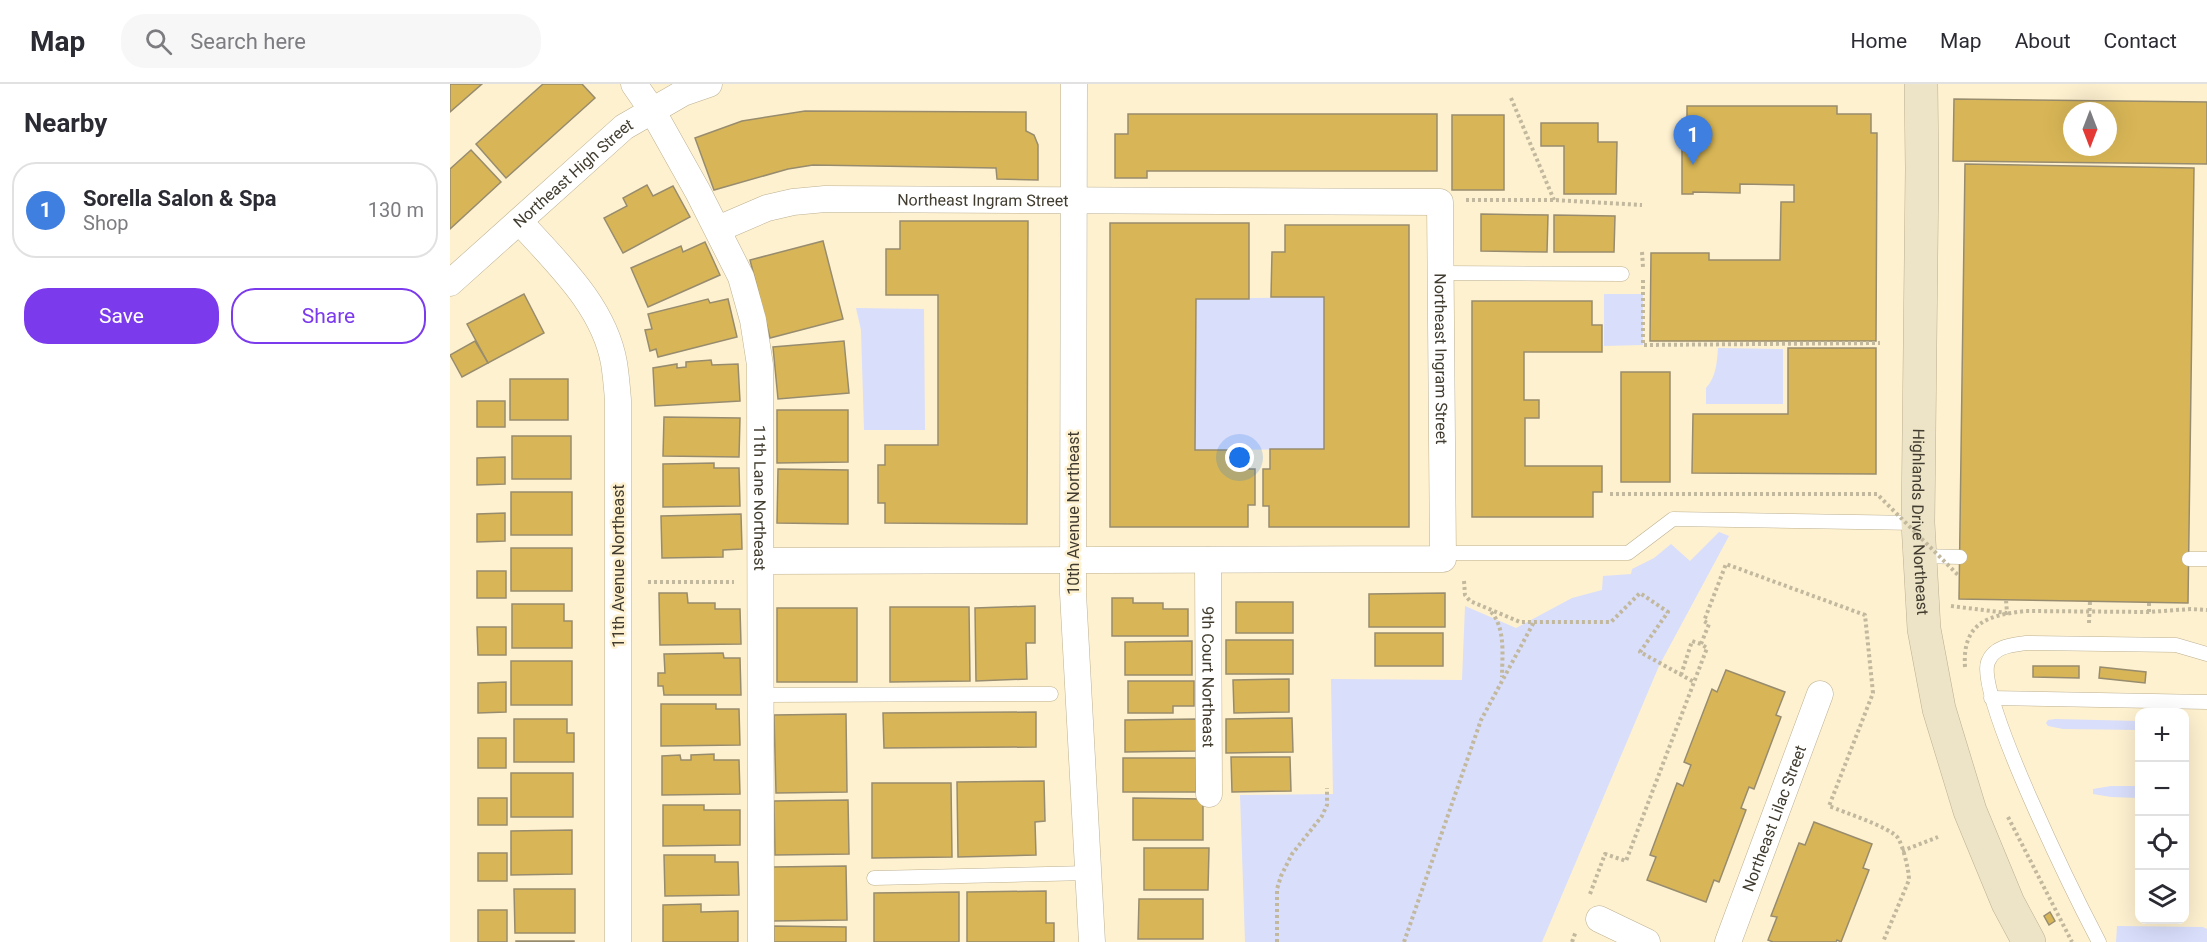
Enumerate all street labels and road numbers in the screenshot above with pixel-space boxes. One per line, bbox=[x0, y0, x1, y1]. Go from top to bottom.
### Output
street label: Northeast High Street bbox=[509, 115, 636, 231]
street label: Northeast Ingram Street bbox=[897, 190, 1069, 210]
street label: Northeast Ingram Street bbox=[1431, 273, 1452, 445]
street label: 11th Lane Northeast bbox=[751, 425, 770, 571]
street label: Highlands Drive Northeast bbox=[1908, 428, 1933, 616]
street label: 10th Avenue Northeast bbox=[1064, 431, 1083, 595]
street label: 11th Avenue Northeast bbox=[609, 484, 628, 648]
street label: 9th Court Northeast bbox=[1199, 606, 1218, 748]
street label: Northeast Lilac Street bbox=[1738, 742, 1810, 894]

